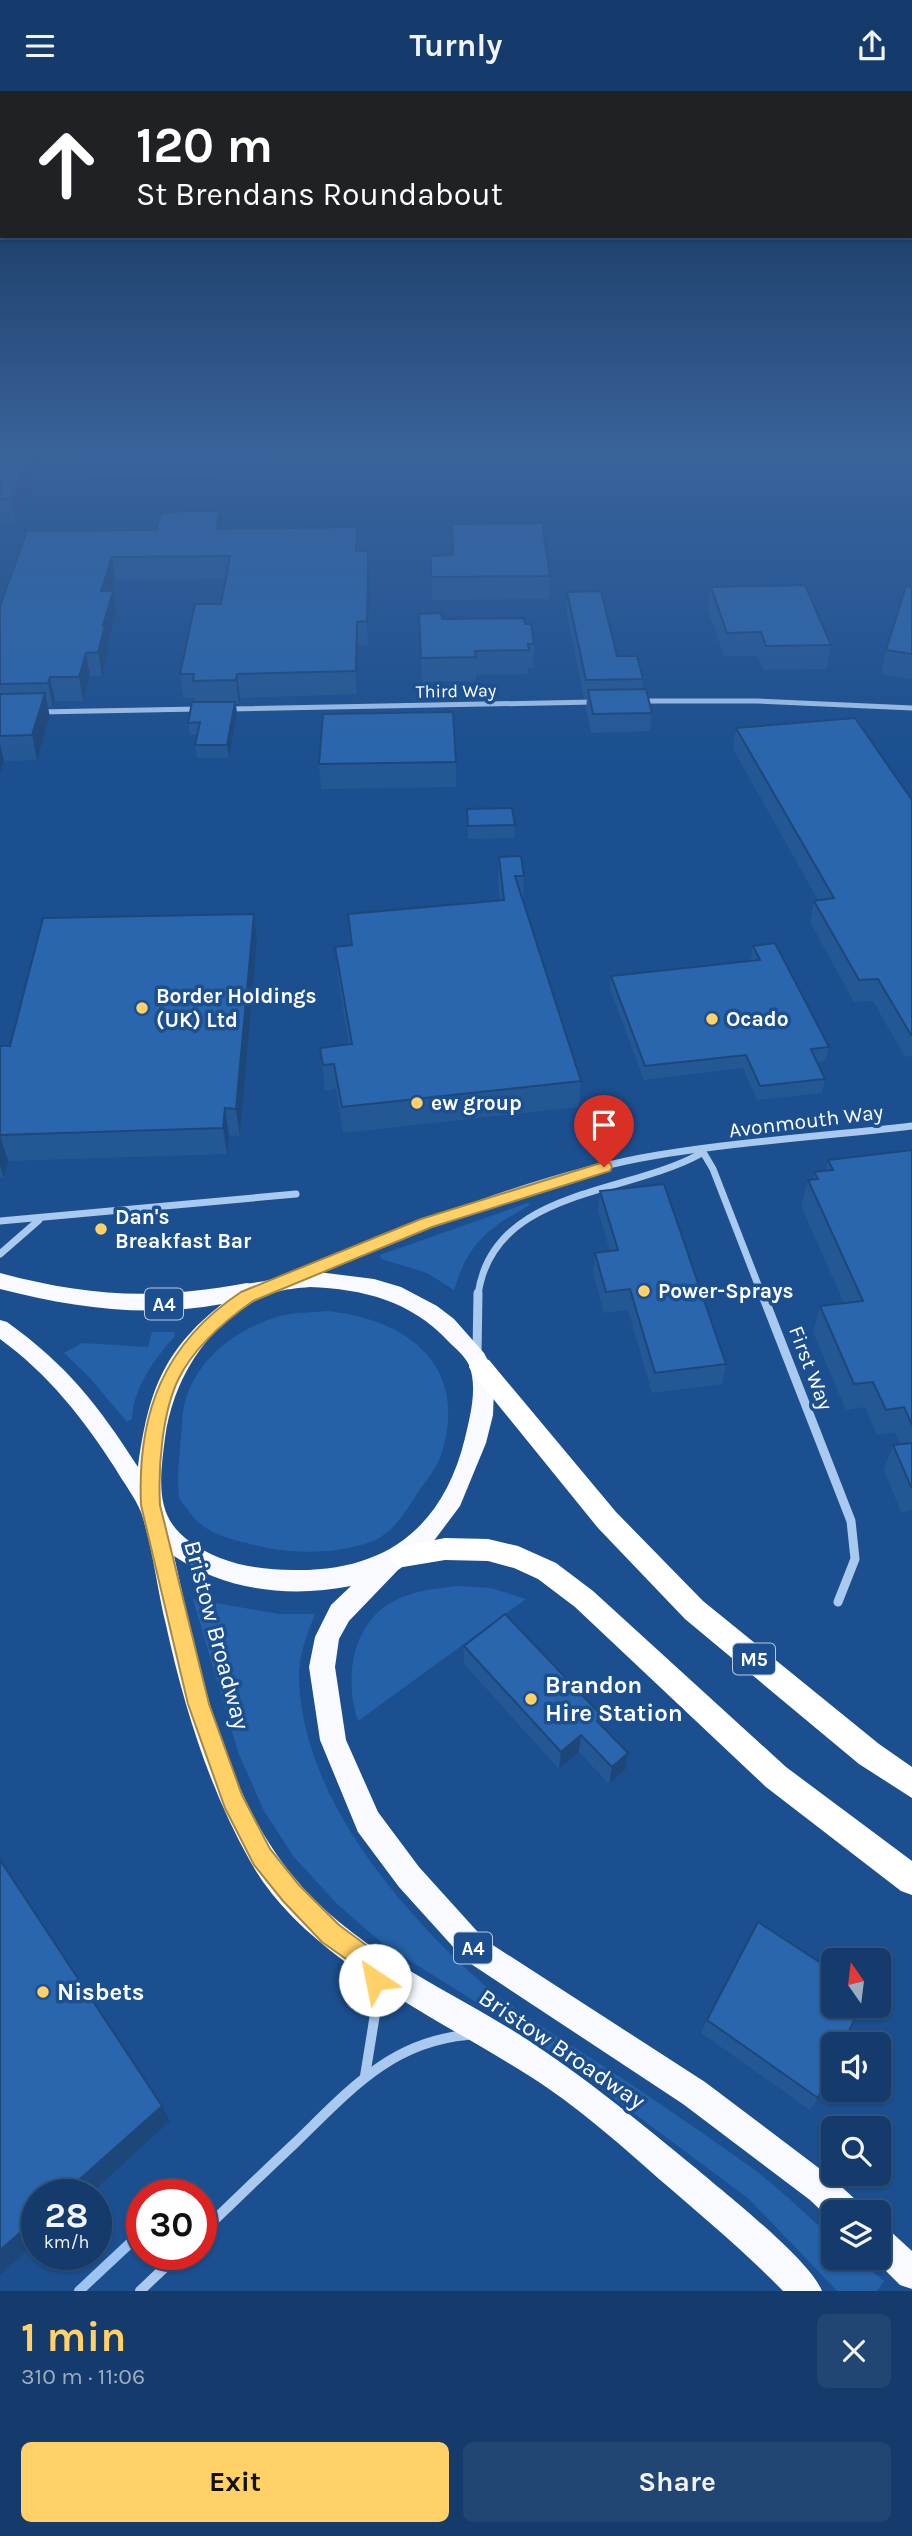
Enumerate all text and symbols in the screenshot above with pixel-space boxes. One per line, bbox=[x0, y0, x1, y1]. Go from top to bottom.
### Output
icon: menu bbox=[21, 27, 59, 65]
text: Turnly bbox=[410, 27, 502, 64]
icon: share bbox=[853, 27, 891, 65]
text: 120 m bbox=[136, 117, 273, 174]
icon: ahead bbox=[21, 119, 112, 210]
text: St Brendans Roundabout bbox=[136, 176, 503, 213]
street label: Third Way bbox=[416, 679, 497, 703]
place label: Border Holdings (UK) Ltd bbox=[156, 984, 317, 1032]
marker: Border Holdings (UK) Ltd bbox=[134, 1000, 150, 1016]
place label: Ocado bbox=[726, 1007, 789, 1031]
marker: Ocado bbox=[704, 1011, 720, 1027]
place label: ew group bbox=[431, 1091, 522, 1115]
marker: ew group bbox=[409, 1095, 425, 1111]
pin bbox=[574, 1095, 634, 1167]
street label: Avonmouth Way bbox=[728, 1100, 885, 1142]
icon: arrive bbox=[585, 1106, 623, 1144]
place label: Dan's Breakfast Bar bbox=[115, 1205, 252, 1253]
marker: Dan's Breakfast Bar bbox=[93, 1221, 109, 1237]
place label: Power-Sprays bbox=[658, 1279, 794, 1303]
marker: Power-Sprays bbox=[636, 1283, 652, 1299]
road number: A4 bbox=[145, 1289, 183, 1319]
street label: First Way bbox=[784, 1323, 838, 1414]
street label: Bristow Broadway bbox=[178, 1537, 256, 1733]
road number: M5 bbox=[733, 1643, 775, 1675]
place label: Brandon Hire Station bbox=[545, 1671, 683, 1727]
marker: Brandon Hire Station bbox=[523, 1691, 539, 1707]
road number: A4 bbox=[454, 1933, 492, 1963]
position arrow bbox=[338, 1943, 412, 2017]
north arrow bbox=[821, 1948, 891, 2018]
map controls bbox=[821, 1948, 891, 2270]
place label: Nisbets bbox=[57, 1978, 144, 2006]
street label: Bristow Broadway bbox=[474, 1983, 650, 2115]
marker: Nisbets bbox=[35, 1984, 51, 2000]
button: sound bbox=[821, 2032, 891, 2102]
button: search bbox=[821, 2116, 891, 2186]
speed limit sign: 30 bbox=[126, 2179, 217, 2270]
text: 28 bbox=[45, 2195, 88, 2236]
button: layers bbox=[821, 2200, 891, 2270]
text: km/h bbox=[44, 2231, 89, 2253]
text: 1 min bbox=[21, 2312, 126, 2362]
button: close bbox=[817, 2314, 891, 2388]
text: 310 m · 11:06 bbox=[21, 2363, 145, 2390]
button: Exit bbox=[21, 2442, 449, 2522]
button: Share bbox=[463, 2442, 891, 2522]

